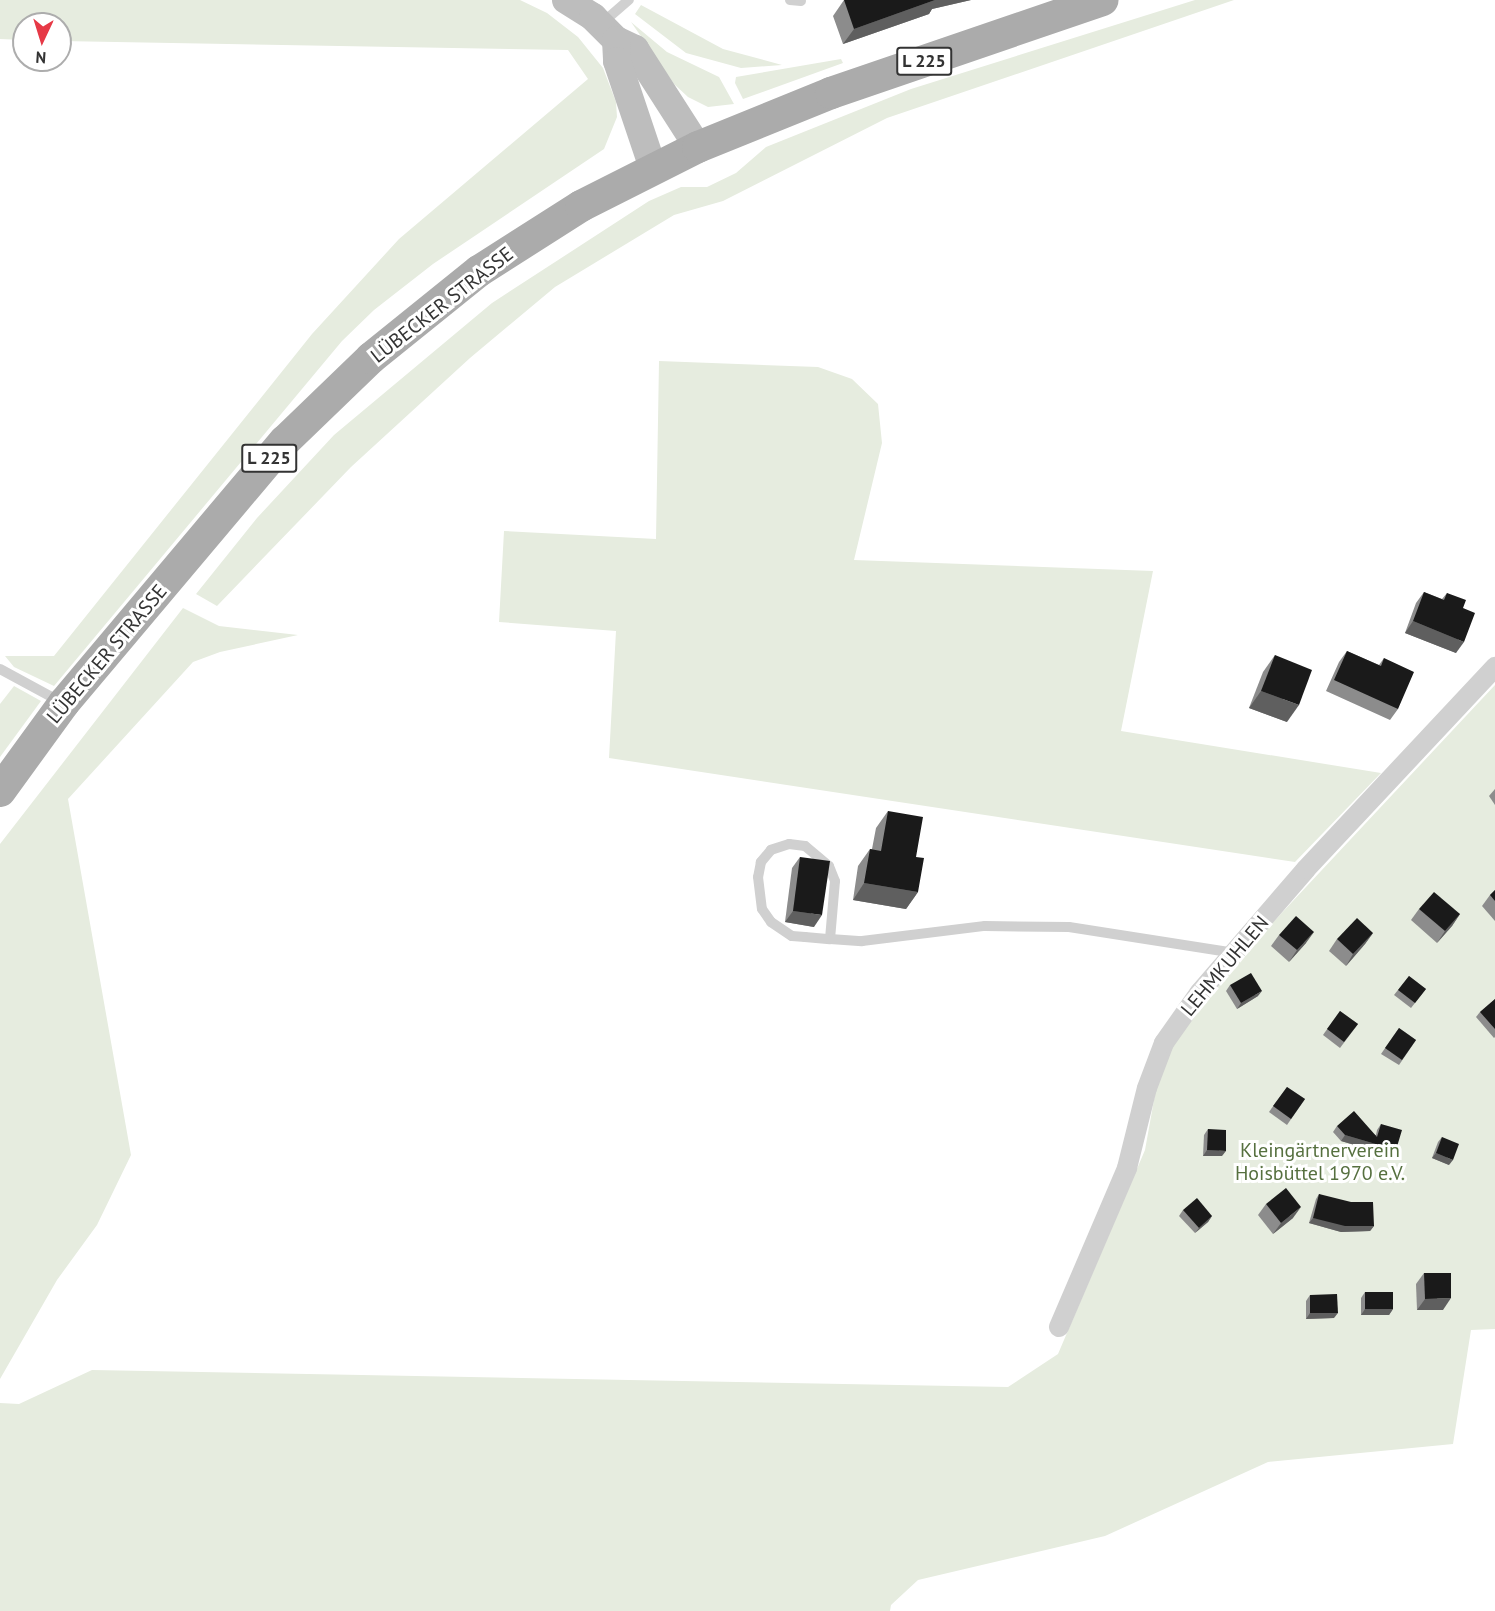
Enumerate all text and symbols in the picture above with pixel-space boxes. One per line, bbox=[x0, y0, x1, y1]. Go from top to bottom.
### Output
north arrow bbox=[12, 12, 72, 72]
road number: L 225 bbox=[896, 46, 952, 76]
text: N bbox=[35, 48, 47, 68]
street label: LÜBECKER STRASSE bbox=[366, 242, 518, 368]
road number: L 225 bbox=[240, 443, 298, 473]
street label: LÜBECKER STRASSE bbox=[42, 580, 172, 728]
street label: LEHMKUHLEN bbox=[1176, 911, 1274, 1021]
park label: Kleingärtnerverein Hoisbüttel 1970 e.V. bbox=[1235, 1139, 1405, 1186]

